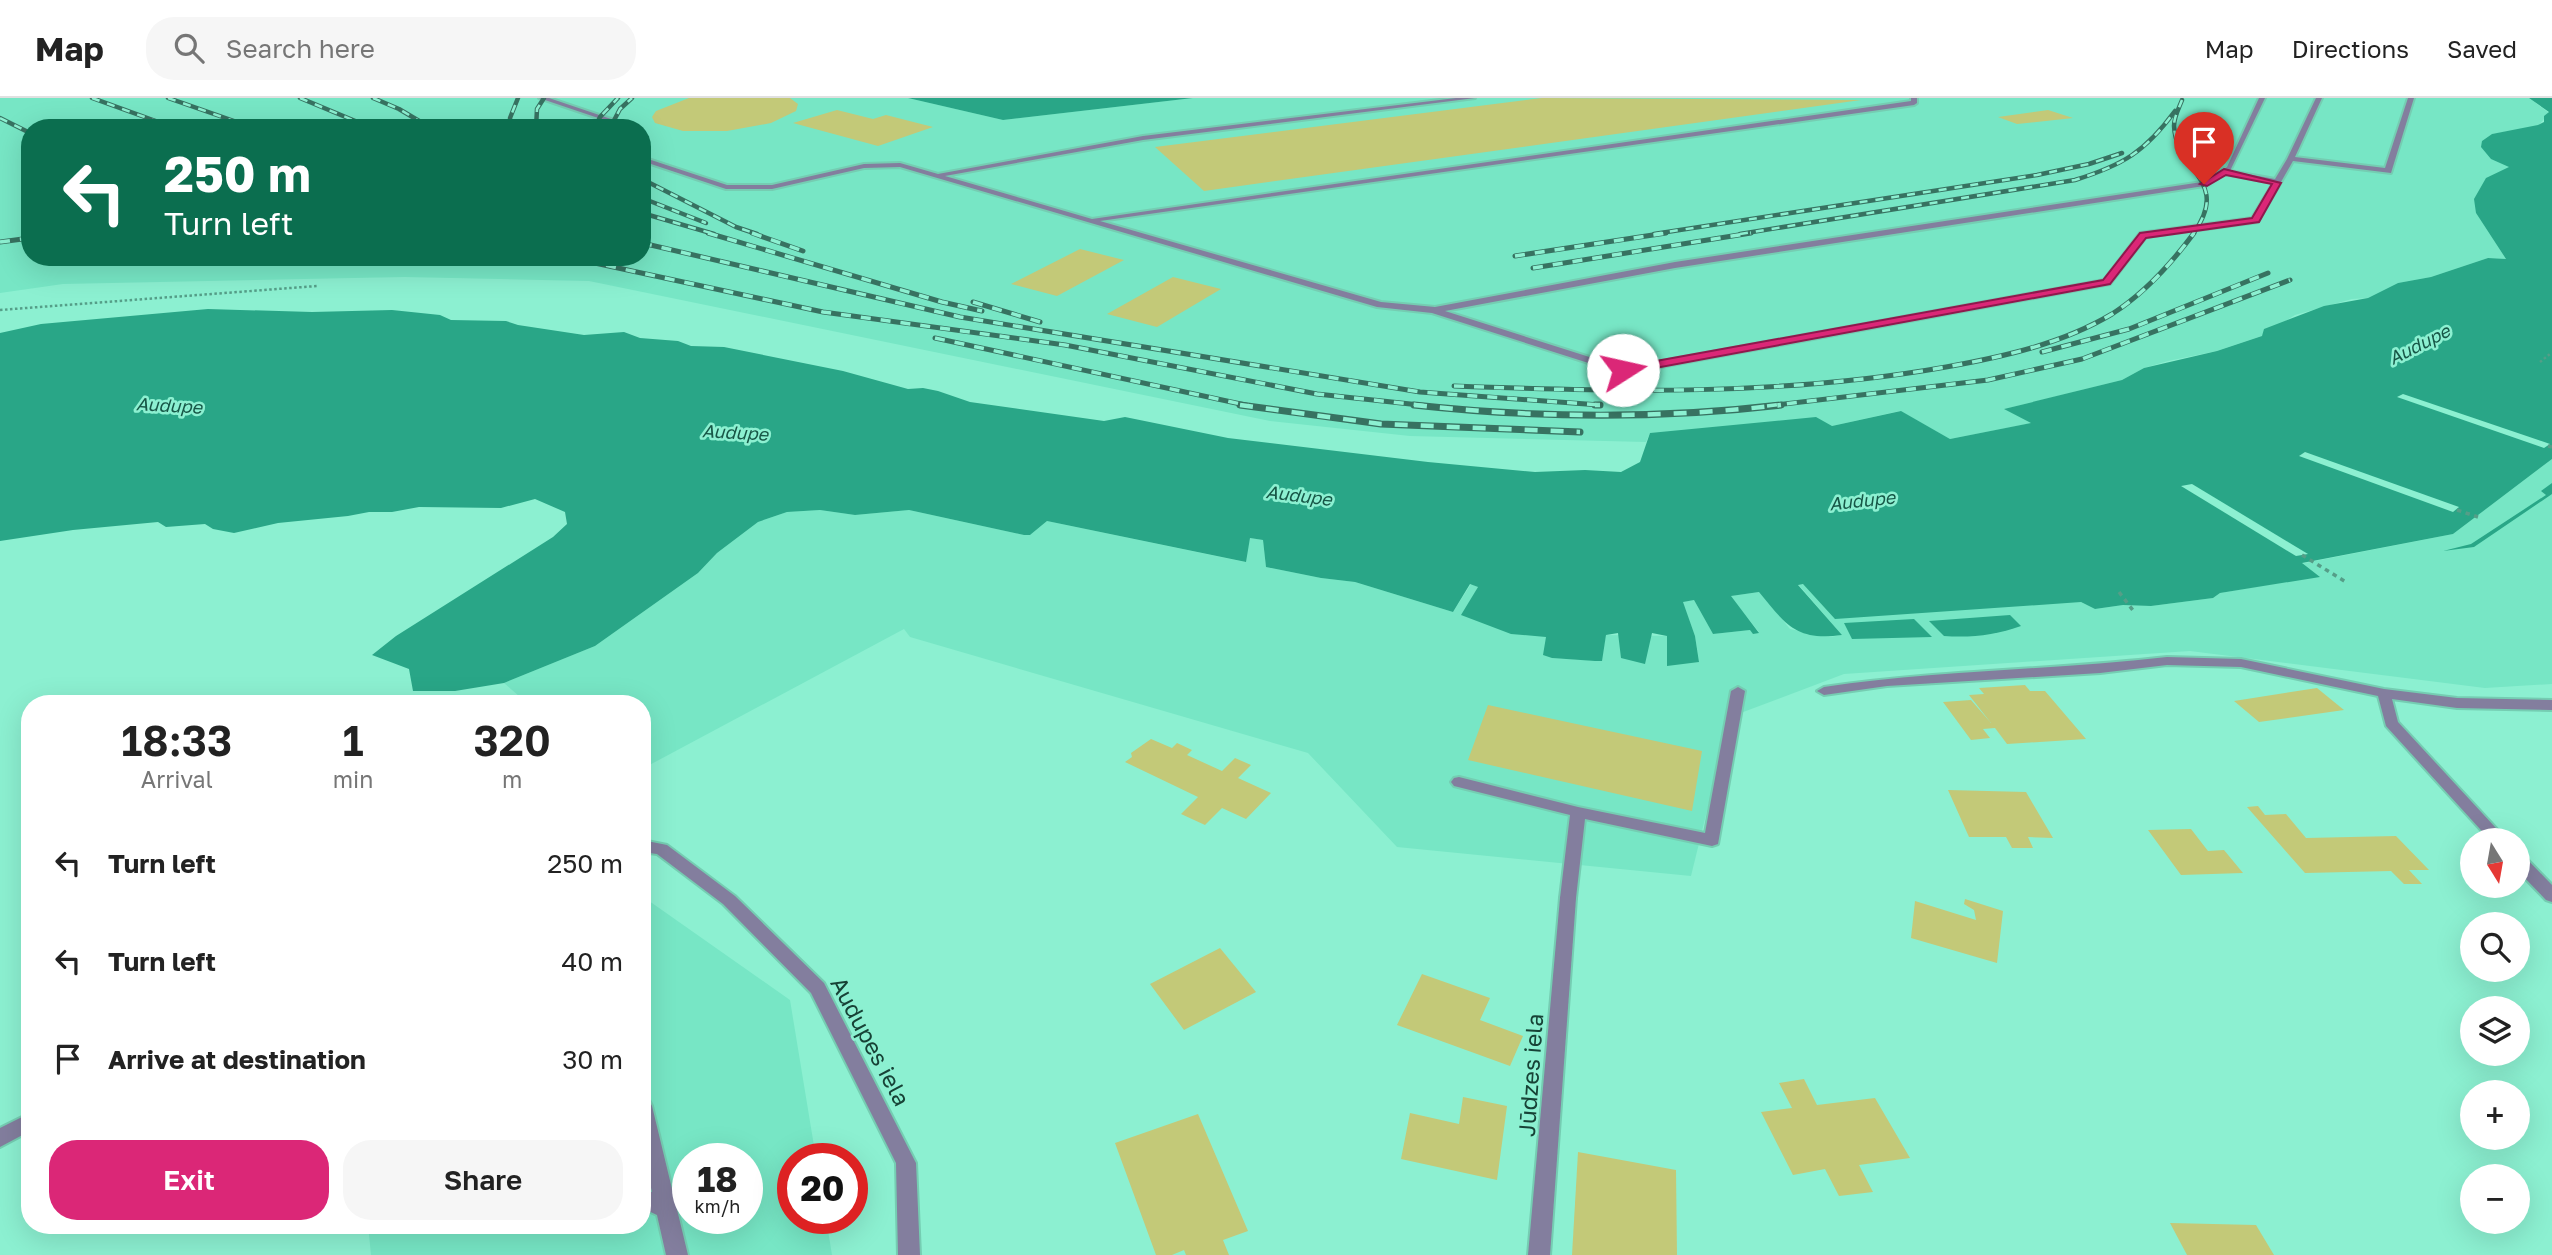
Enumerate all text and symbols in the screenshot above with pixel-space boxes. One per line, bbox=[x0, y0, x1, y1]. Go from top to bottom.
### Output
search box bbox=[146, 17, 636, 80]
text: Map bbox=[35, 29, 104, 68]
icon: search bbox=[170, 29, 208, 67]
text: Search here bbox=[226, 33, 375, 64]
text: Map bbox=[2205, 34, 2254, 63]
text: Directions bbox=[2292, 34, 2409, 63]
text: Saved bbox=[2447, 34, 2517, 63]
pin bbox=[2174, 112, 2234, 184]
icon: arrive bbox=[2185, 123, 2223, 161]
text: 250 m bbox=[164, 144, 311, 203]
icon: left bbox=[49, 147, 140, 238]
text: Turn left bbox=[164, 204, 293, 242]
water label: Audupe bbox=[2385, 318, 2455, 369]
position arrow bbox=[1586, 333, 1660, 407]
water label: Audupe bbox=[135, 392, 204, 418]
water label: Audupe bbox=[701, 419, 770, 445]
water label: Audupe bbox=[1265, 480, 1335, 510]
water label: Audupe bbox=[1828, 485, 1898, 514]
text: 18:33 bbox=[121, 715, 232, 765]
text: 1 bbox=[342, 715, 364, 765]
text: 320 bbox=[473, 715, 551, 765]
text: Arrival bbox=[141, 765, 213, 793]
text: min bbox=[333, 765, 373, 793]
text: m bbox=[502, 765, 522, 793]
north arrow bbox=[2460, 828, 2530, 898]
map controls bbox=[2460, 828, 2530, 1234]
icon: left bbox=[49, 844, 87, 882]
text: Turn left bbox=[108, 848, 216, 879]
text: 250 m bbox=[547, 848, 623, 879]
button: search bbox=[2460, 912, 2530, 982]
icon: left bbox=[49, 942, 87, 980]
text: Turn left bbox=[108, 946, 216, 977]
text: 40 m bbox=[562, 946, 623, 977]
street label: Audupes iela bbox=[825, 972, 917, 1110]
button: layers bbox=[2460, 996, 2530, 1066]
street label: Jūdzes iela bbox=[1512, 1012, 1548, 1138]
icon: arrive bbox=[49, 1040, 87, 1078]
text: Arrive at destination bbox=[108, 1044, 366, 1075]
text: 30 m bbox=[562, 1044, 623, 1075]
button: + bbox=[2460, 1080, 2530, 1150]
button: Exit bbox=[49, 1140, 329, 1220]
button: Share bbox=[343, 1140, 623, 1220]
speed limit sign: 20 bbox=[777, 1143, 868, 1234]
text: 18 bbox=[697, 1158, 738, 1200]
button: − bbox=[2460, 1164, 2530, 1234]
text: km/h bbox=[695, 1195, 740, 1217]

